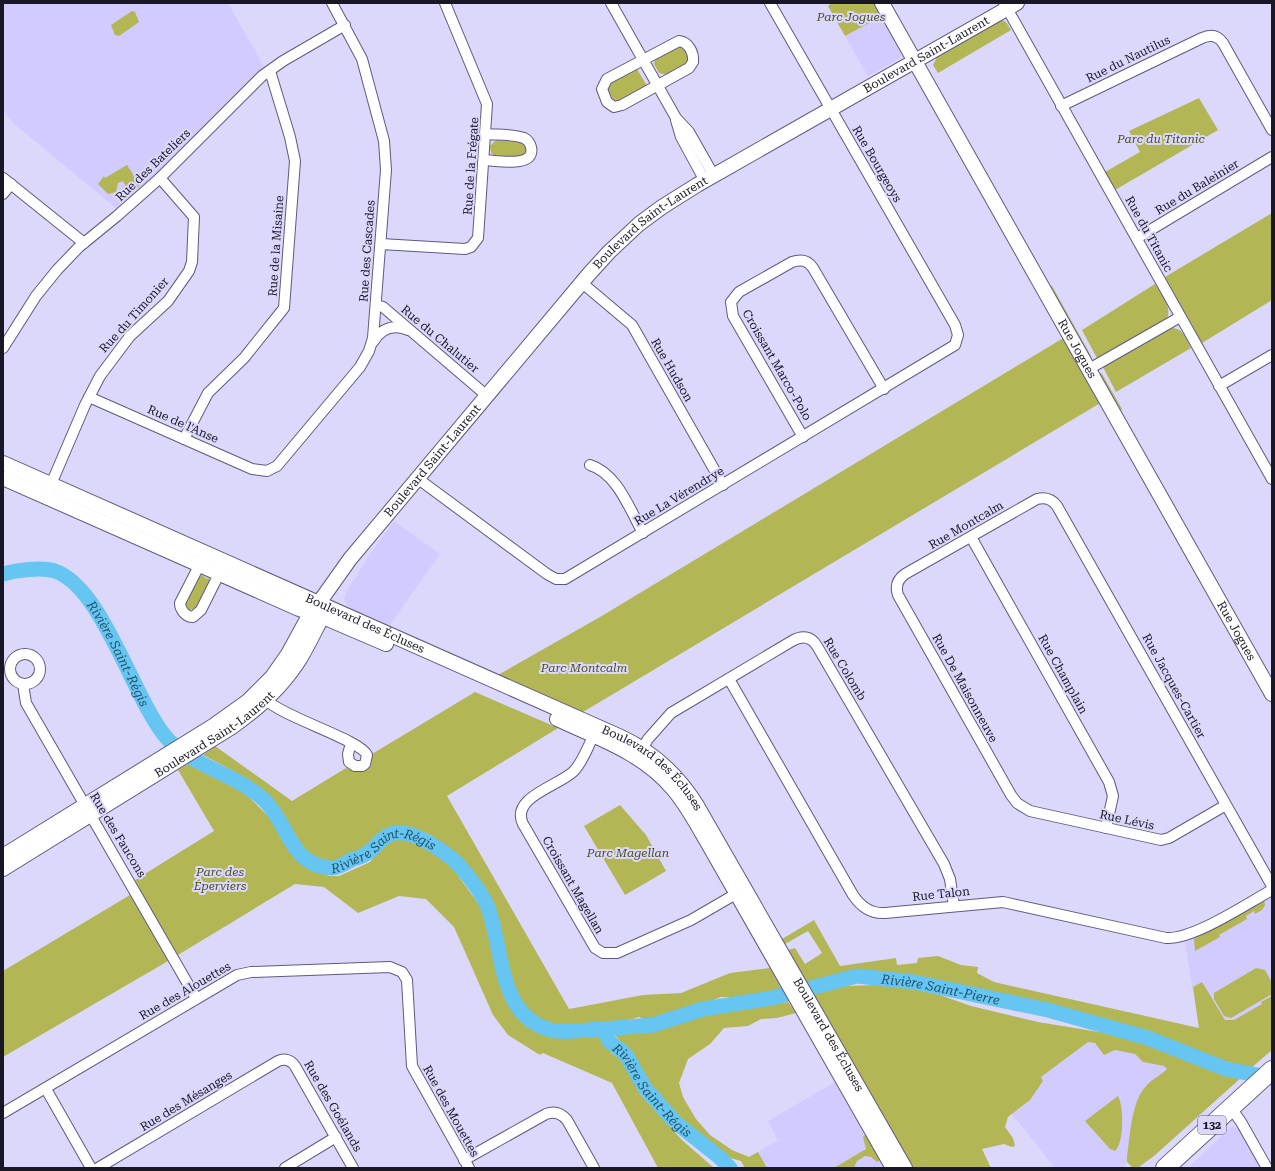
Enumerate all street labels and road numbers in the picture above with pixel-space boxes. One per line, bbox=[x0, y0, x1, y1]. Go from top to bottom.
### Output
street label: Boulevard Saint-Laurent bbox=[861, 13, 992, 96]
street label: Rue du Nautilus bbox=[1084, 32, 1173, 85]
street label: Rue de la Frégate bbox=[461, 116, 481, 215]
street label: Rue Bourgeoys bbox=[849, 123, 905, 205]
street label: Rue des Bateliers bbox=[113, 126, 193, 204]
street label: Rue du Baleinier bbox=[1153, 156, 1241, 217]
street label: Boulevard Saint-Laurent bbox=[590, 173, 711, 272]
street label: Rue du Titanic bbox=[1122, 194, 1176, 275]
street label: Rue de la Misaine bbox=[265, 195, 287, 297]
street label: Rue des Cascades bbox=[356, 199, 378, 302]
street label: Rue du Timonier bbox=[96, 274, 172, 356]
street label: Rue du Chalutier bbox=[398, 302, 482, 376]
street label: Croissant Marco-Polo bbox=[740, 307, 814, 423]
street label: Rue Jogues bbox=[1055, 317, 1100, 381]
street label: Rue Hudson bbox=[648, 336, 696, 405]
street label: Boulevard Saint-Laurent bbox=[381, 401, 484, 520]
street label: Rue de l'Anse bbox=[145, 402, 221, 446]
street label: Rue La Vérendrye bbox=[632, 464, 727, 528]
street label: Rue Montcalm bbox=[926, 498, 1006, 552]
street label: Boulevard des Écluses bbox=[303, 591, 427, 656]
street label: Rue Jogues bbox=[1214, 599, 1259, 663]
street label: Rue De Maisonneuve bbox=[929, 631, 1001, 745]
street label: Rue Jacques-Cartier bbox=[1139, 631, 1209, 741]
street label: Rue Champlain bbox=[1035, 632, 1091, 716]
street label: Rue Colomb bbox=[821, 635, 869, 703]
street label: Boulevard Saint-Laurent bbox=[152, 688, 278, 780]
street label: Boulevard des Écluses bbox=[600, 722, 705, 813]
street label: Rue des Faucons bbox=[87, 790, 149, 880]
street label: Rue Lévis bbox=[1098, 807, 1156, 833]
street label: Croissant Magellan bbox=[539, 834, 607, 936]
street label: Rue Talon bbox=[912, 884, 971, 904]
street label: Rue des Alouettes bbox=[137, 959, 233, 1023]
street label: Boulevard des Écluses bbox=[790, 975, 867, 1094]
street label: Rue des Goélands bbox=[301, 1058, 365, 1154]
street label: Rue des Mouettes bbox=[420, 1063, 482, 1159]
street label: Rue des Mésanges bbox=[137, 1068, 235, 1134]
road number: 132 bbox=[1198, 1116, 1226, 1134]

